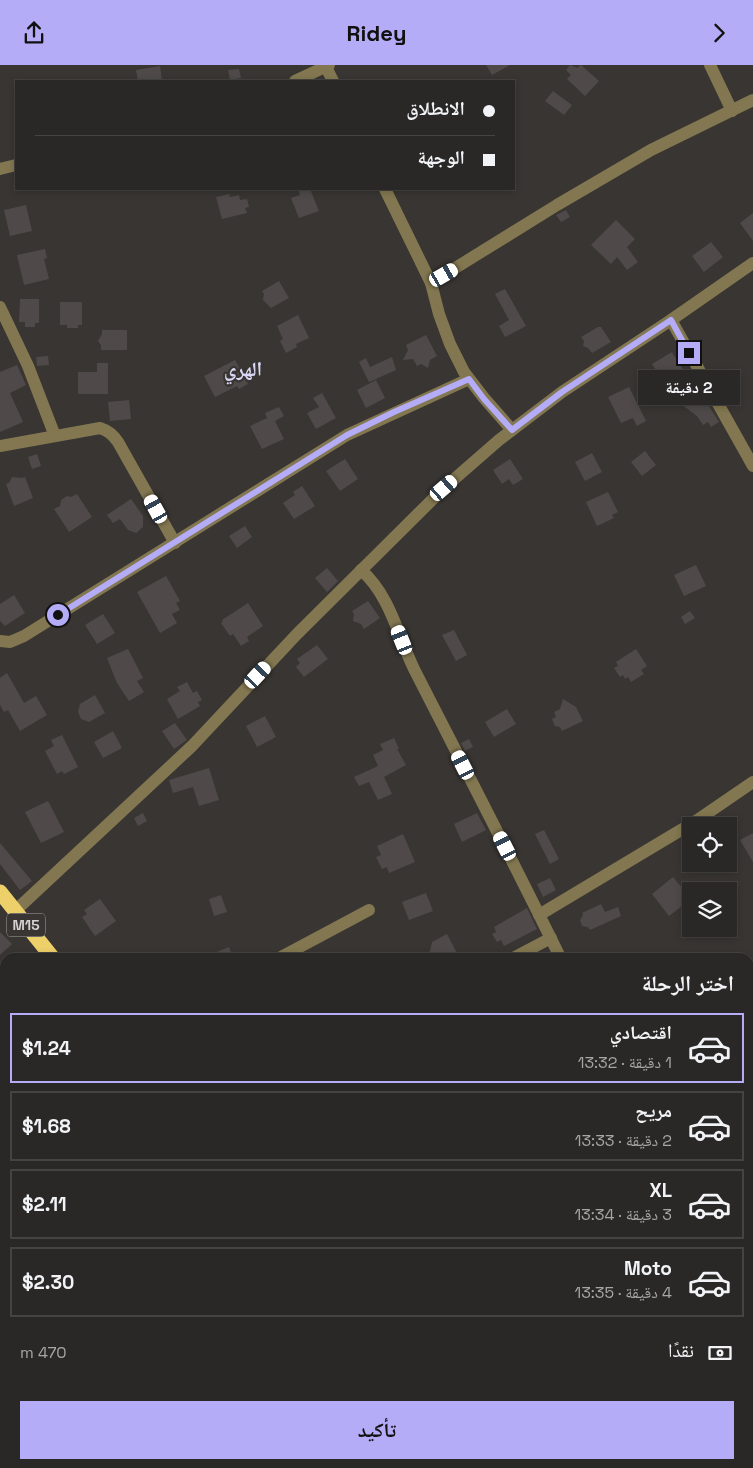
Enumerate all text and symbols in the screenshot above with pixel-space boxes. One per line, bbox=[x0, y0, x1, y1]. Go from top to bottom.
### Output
icon: share bbox=[20, 19, 48, 47]
text: Ridey bbox=[346, 19, 407, 47]
icon: forward bbox=[705, 19, 733, 47]
text: الانطلاق bbox=[406, 96, 465, 121]
text: الوجهة bbox=[417, 145, 465, 170]
car bbox=[427, 261, 460, 289]
route end bbox=[678, 342, 700, 364]
district label: الهري bbox=[224, 356, 262, 385]
callout: 2 دقيقة bbox=[638, 371, 740, 405]
text: 2 دقيقة bbox=[665, 377, 713, 398]
car bbox=[427, 472, 460, 504]
car bbox=[142, 492, 169, 526]
route start bbox=[47, 604, 69, 626]
car bbox=[389, 623, 414, 657]
car bbox=[242, 659, 273, 691]
car bbox=[449, 748, 476, 782]
map controls bbox=[682, 817, 737, 937]
button: locate bbox=[682, 817, 737, 872]
car bbox=[491, 829, 518, 863]
button: layers bbox=[682, 882, 737, 937]
road number: M15 bbox=[7, 913, 45, 937]
text: اختر الرحلة bbox=[642, 969, 734, 997]
text: اقتصادي bbox=[610, 1020, 672, 1045]
icon: car bbox=[687, 1026, 732, 1071]
text: $1.24 bbox=[22, 1036, 71, 1061]
text: 1 دقيقة · 13:32 bbox=[578, 1052, 672, 1073]
text: مريح bbox=[635, 1098, 672, 1123]
icon: car bbox=[687, 1104, 732, 1149]
text: $1.68 bbox=[22, 1114, 71, 1139]
text: 2 دقيقة · 13:33 bbox=[575, 1130, 672, 1151]
text: XL bbox=[649, 1178, 672, 1203]
icon: car bbox=[687, 1182, 732, 1227]
text: $2.11 bbox=[22, 1192, 67, 1217]
text: 3 دقيقة · 13:34 bbox=[574, 1204, 672, 1225]
text: Moto bbox=[624, 1256, 672, 1281]
icon: car bbox=[687, 1260, 732, 1305]
text: $2.30 bbox=[22, 1270, 74, 1295]
text: 4 دقيقة · 13:35 bbox=[574, 1282, 672, 1303]
text: نقدًا bbox=[668, 1338, 694, 1363]
icon: cash bbox=[706, 1339, 734, 1367]
text: 470 m bbox=[20, 1342, 67, 1363]
button: تأكيد bbox=[20, 1401, 734, 1459]

